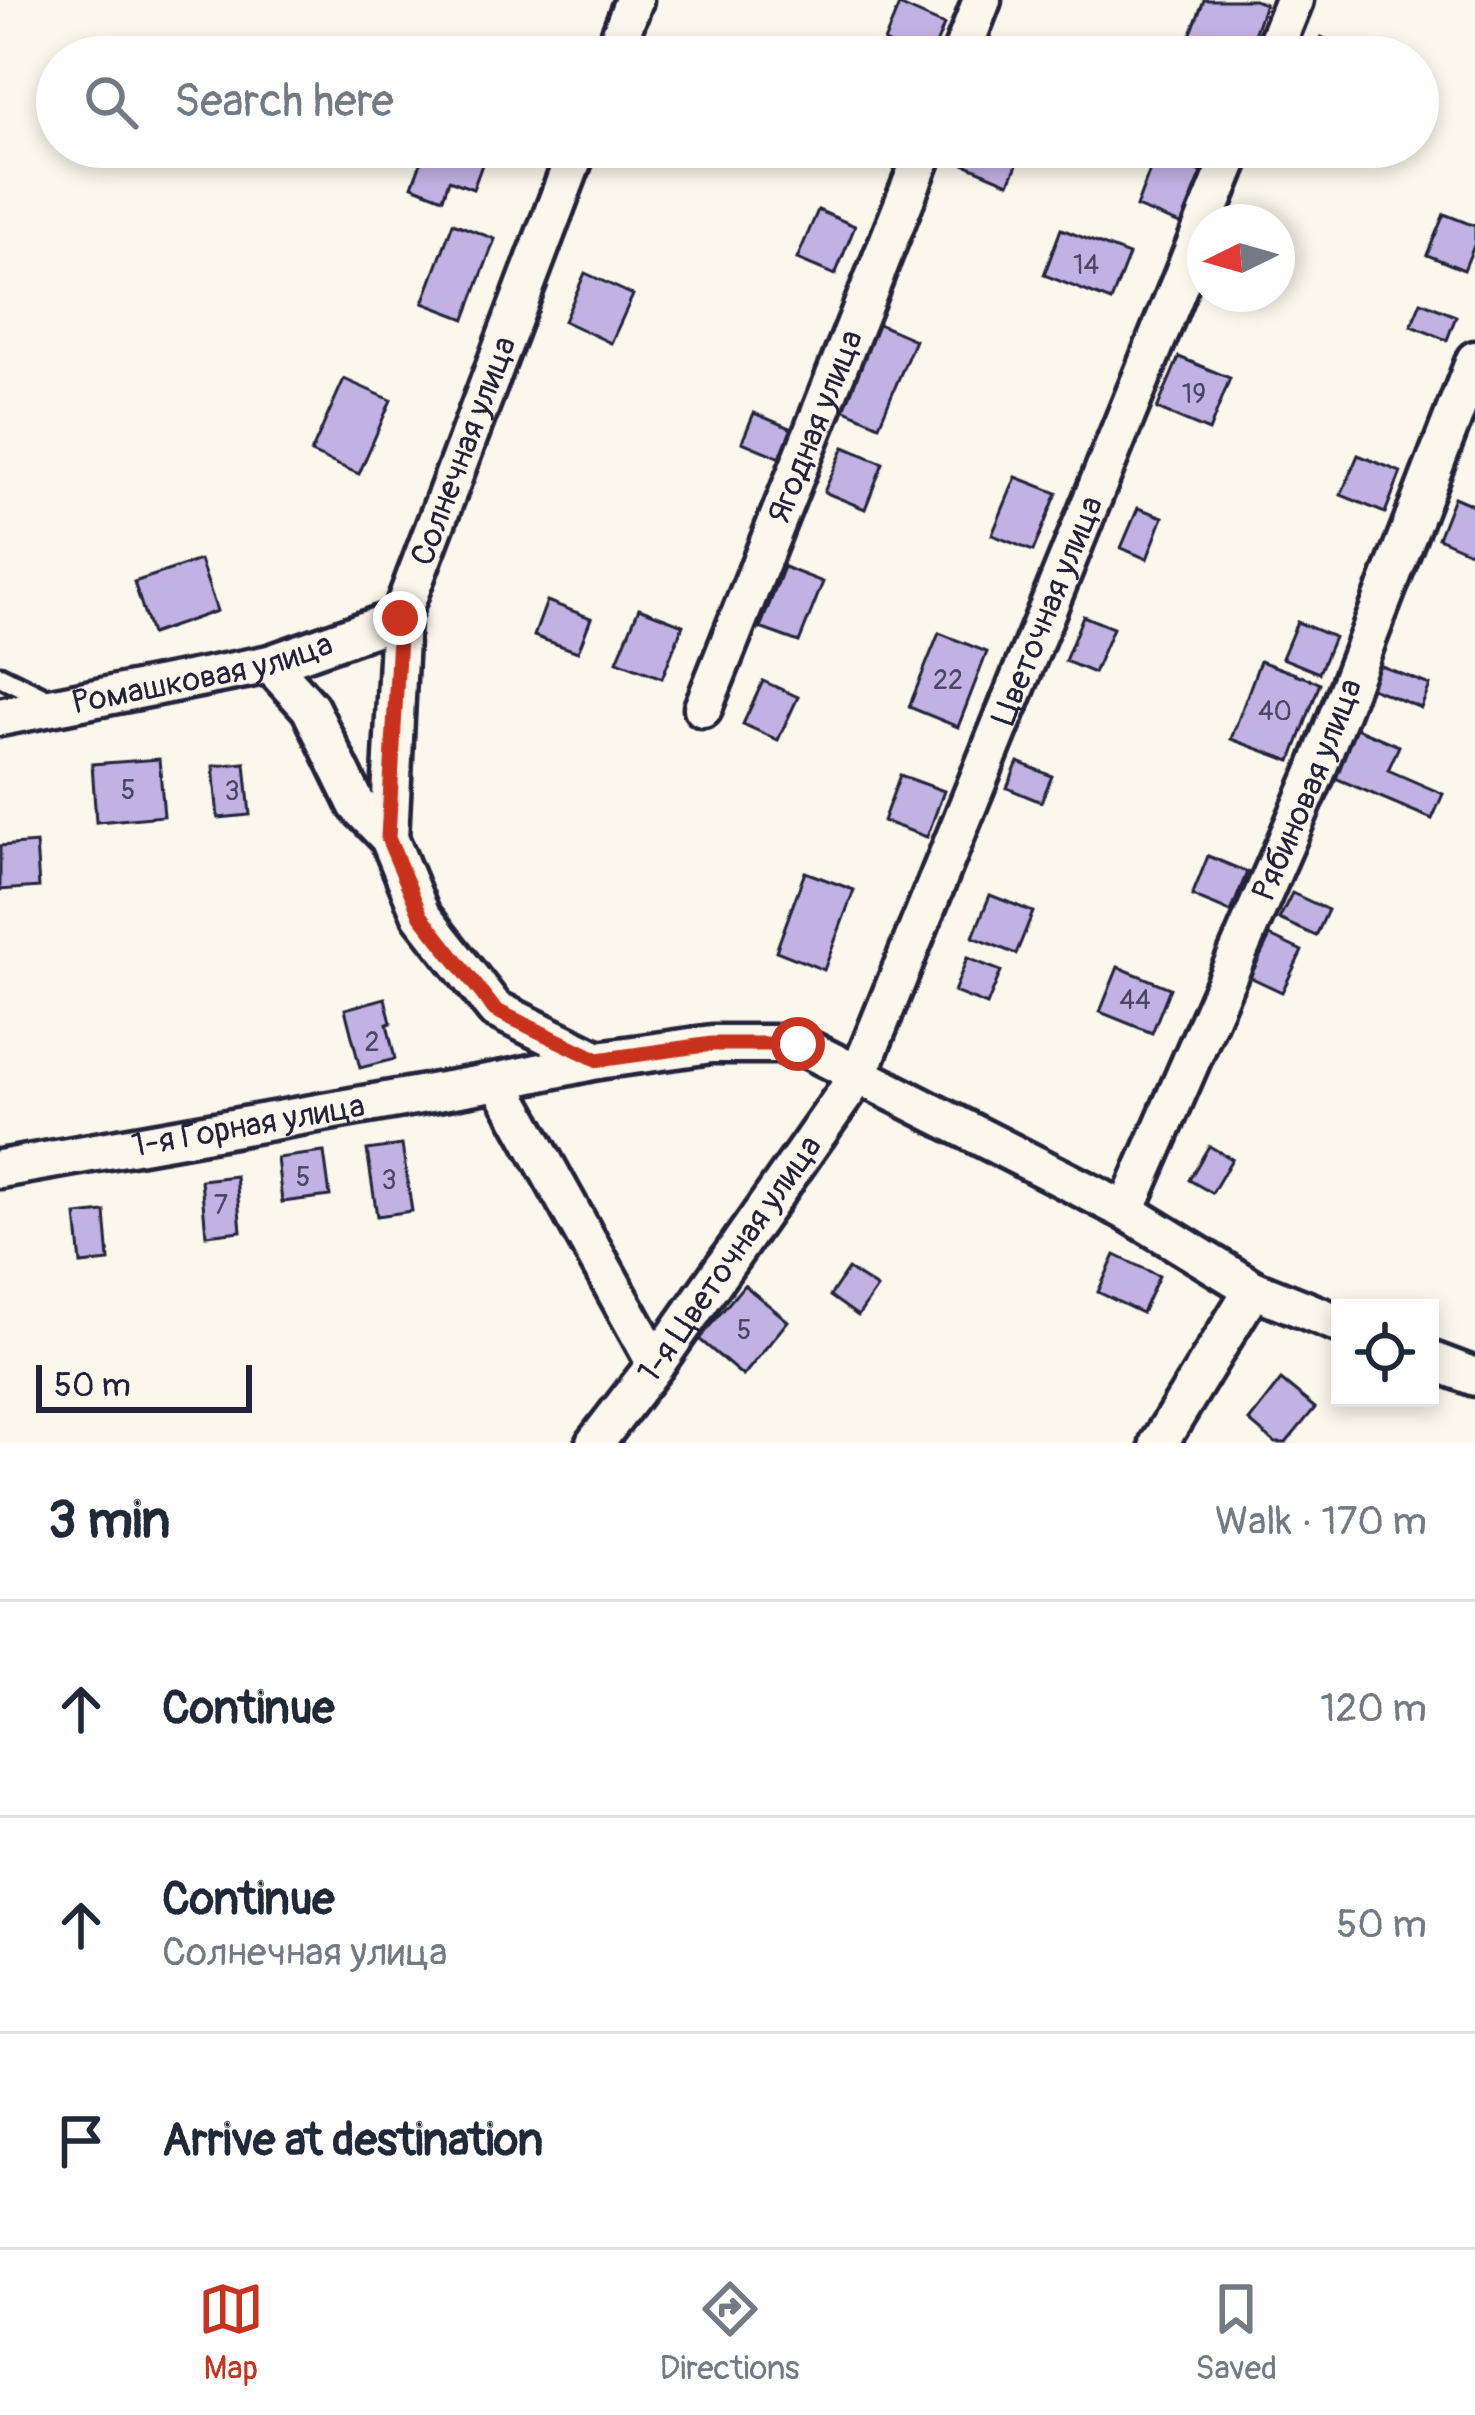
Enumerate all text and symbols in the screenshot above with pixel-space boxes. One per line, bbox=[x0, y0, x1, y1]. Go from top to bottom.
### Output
search box bbox=[36, 36, 1439, 168]
icon: search bbox=[78, 69, 144, 135]
text: Search here bbox=[174, 74, 394, 130]
north arrow bbox=[1187, 204, 1295, 312]
house number: 14 bbox=[1073, 249, 1099, 282]
street label: Ягодная улица bbox=[758, 324, 872, 529]
street label: Солнечная улица bbox=[401, 331, 525, 571]
house number: 19 bbox=[1182, 378, 1206, 411]
street label: Цветочная улица bbox=[982, 490, 1112, 731]
route end bbox=[373, 591, 427, 645]
street label: Ромашковая улица bbox=[69, 623, 338, 723]
house number: 22 bbox=[933, 664, 963, 697]
street label: Рябиновая улица bbox=[1243, 673, 1371, 906]
house number: 40 bbox=[1258, 695, 1292, 728]
house number: 5 bbox=[121, 774, 135, 807]
house number: 3 bbox=[224, 775, 240, 808]
house number: 44 bbox=[1119, 984, 1151, 1017]
route start bbox=[771, 1017, 825, 1071]
house number: 2 bbox=[364, 1026, 380, 1059]
street label: 1-я Горная улица bbox=[129, 1085, 368, 1166]
street label: 1-я Цветочная улица bbox=[628, 1127, 830, 1391]
house number: 5 bbox=[296, 1161, 310, 1194]
house number: 3 bbox=[381, 1164, 397, 1197]
house number: 7 bbox=[214, 1189, 228, 1222]
map controls bbox=[1331, 1299, 1439, 1407]
button: locate bbox=[1331, 1299, 1439, 1407]
house number: 5 bbox=[737, 1314, 751, 1347]
scale bar bbox=[36, 1359, 252, 1412]
text: 50 m bbox=[54, 1365, 131, 1406]
text: 3 min bbox=[48, 1489, 170, 1553]
text: Walk · 170 m bbox=[1215, 1497, 1427, 1546]
icon: ahead bbox=[48, 1676, 114, 1742]
text: Continue bbox=[162, 1681, 335, 1737]
text: 120 m bbox=[1320, 1684, 1427, 1733]
text: Continue bbox=[162, 1872, 335, 1928]
icon: ahead bbox=[48, 1892, 114, 1958]
text: 50 m bbox=[1336, 1900, 1427, 1949]
text: Солнечная улица bbox=[162, 1928, 447, 1977]
icon: arrive bbox=[48, 2108, 114, 2174]
text: Arrive at destination bbox=[162, 2113, 543, 2169]
tab: Map bbox=[198, 2276, 264, 2389]
tab: Directions bbox=[660, 2276, 800, 2389]
tab: Saved bbox=[1195, 2276, 1277, 2389]

